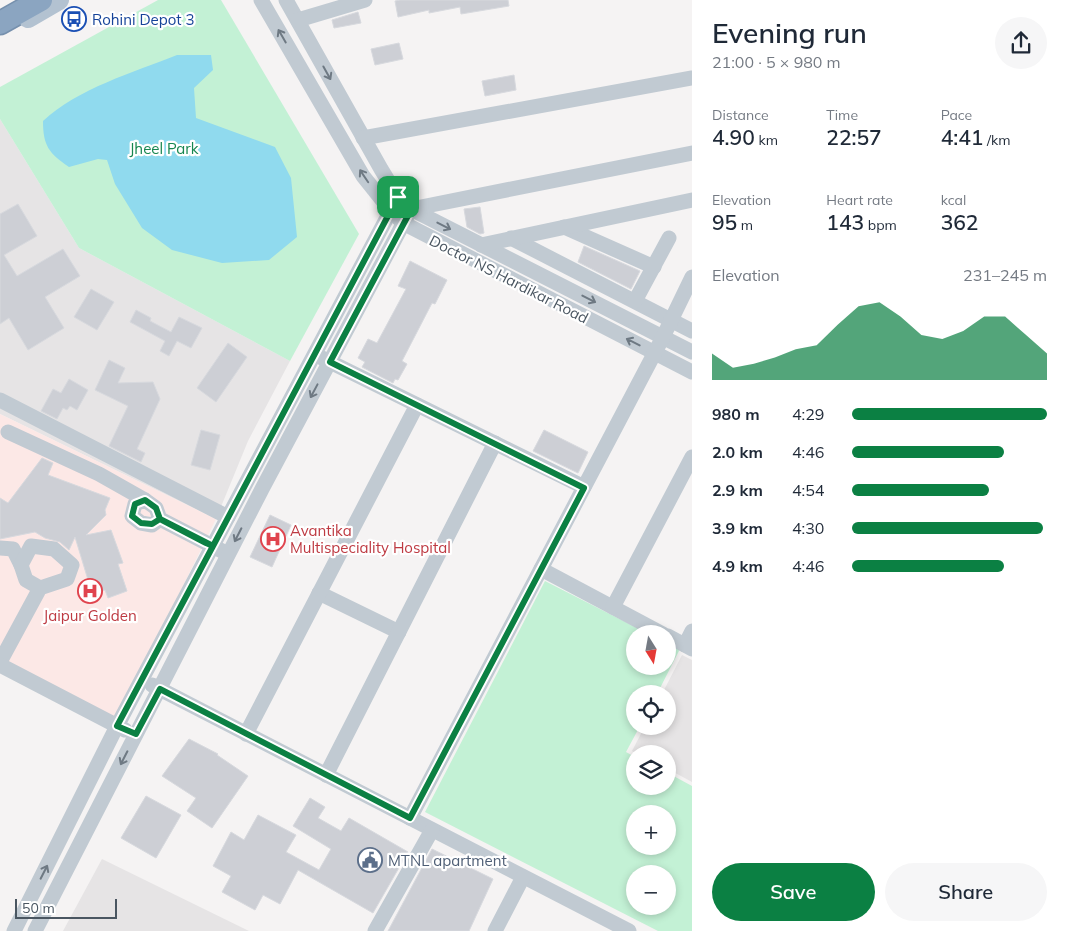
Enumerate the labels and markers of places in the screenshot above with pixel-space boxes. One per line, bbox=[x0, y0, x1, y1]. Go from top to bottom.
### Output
bus stop icon: Rohini Depot 3 bbox=[61, 6, 87, 32]
place label: Rohini Depot 3 bbox=[92, 10, 194, 29]
pin bbox=[377, 176, 419, 218]
place label: Avantika Multispeciality Hospital bbox=[290, 521, 451, 557]
hospital icon: Avantika Multispeciality Hospital bbox=[260, 526, 286, 552]
hospital icon: Jaipur Golden bbox=[77, 578, 103, 604]
place label: Jaipur Golden bbox=[43, 606, 137, 625]
public building icon: MTNL apartment bbox=[357, 847, 383, 873]
place label: MTNL apartment bbox=[388, 851, 507, 870]

